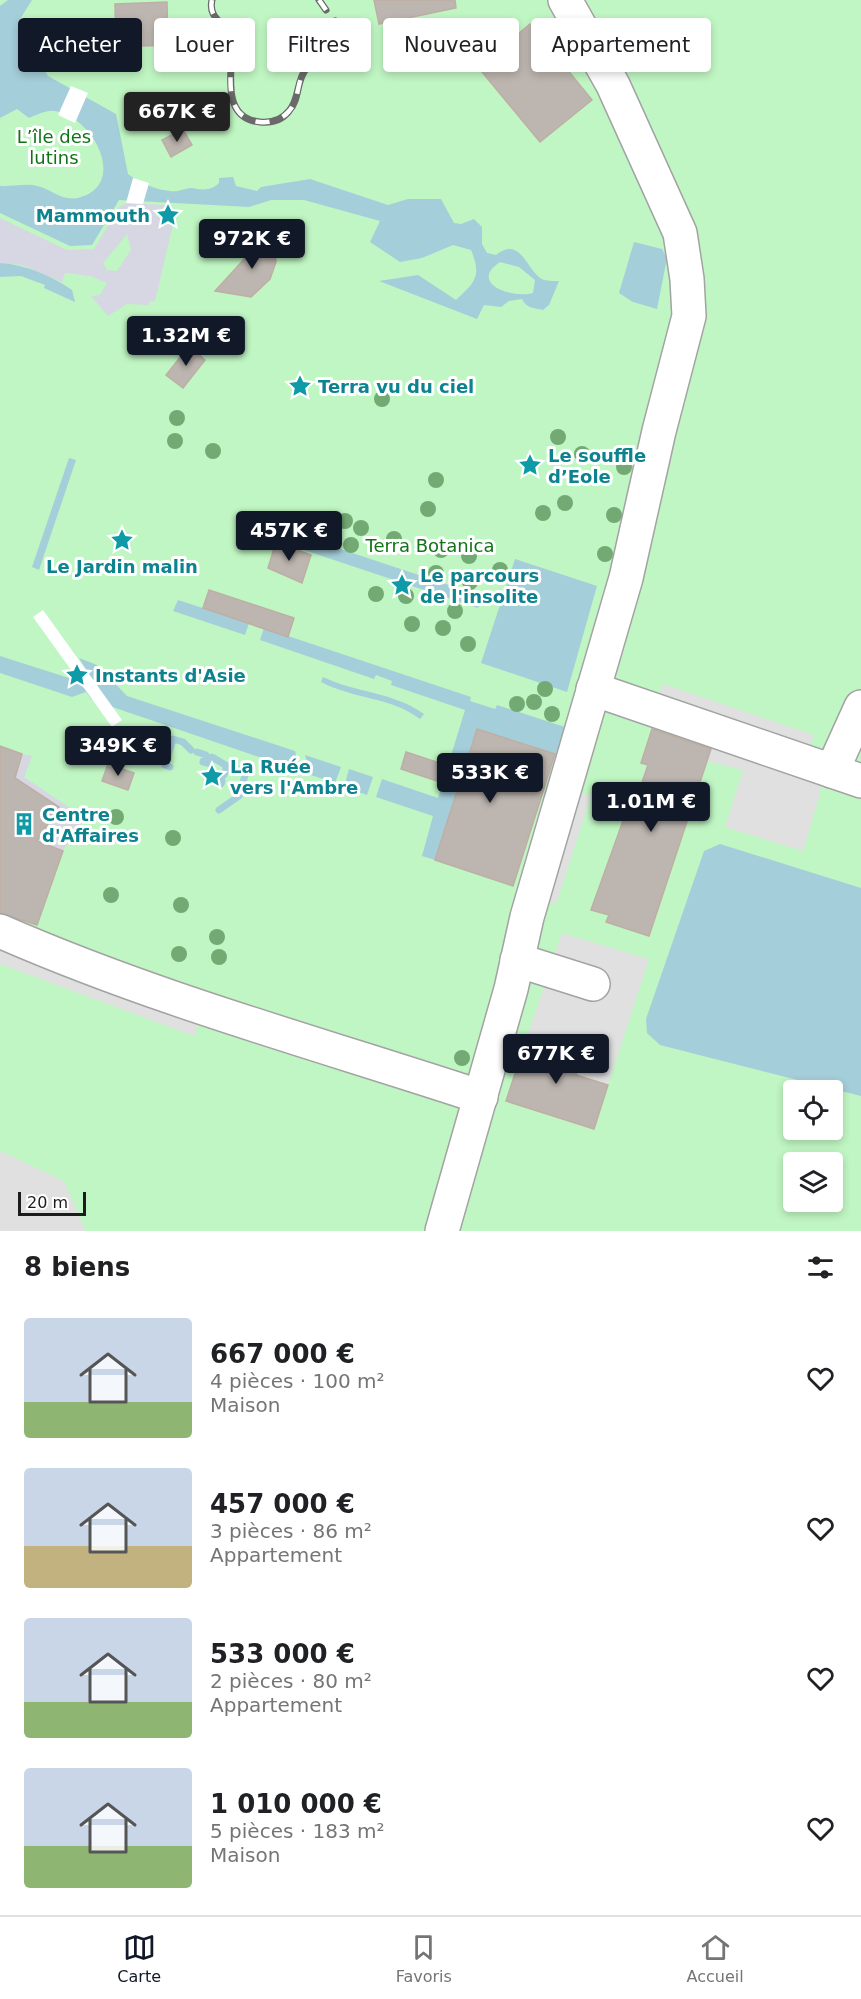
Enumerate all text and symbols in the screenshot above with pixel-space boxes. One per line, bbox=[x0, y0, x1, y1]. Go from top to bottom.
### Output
chip: Acheter bbox=[18, 18, 142, 72]
chip: Louer bbox=[154, 18, 255, 72]
chip: Filtres bbox=[267, 18, 371, 72]
chip: Nouveau bbox=[383, 18, 519, 72]
chip: Appartement bbox=[531, 18, 711, 72]
pin: 667K € bbox=[128, 92, 226, 143]
text: 667K € bbox=[138, 99, 216, 123]
park label: L’île des lutins bbox=[17, 126, 91, 168]
place icon: Mammouth bbox=[155, 202, 181, 228]
place label: Mammouth bbox=[36, 205, 150, 226]
pin: 972K € bbox=[203, 219, 301, 270]
text: 972K € bbox=[213, 226, 291, 250]
pin: 1.32M € bbox=[131, 316, 241, 367]
text: 1.32M € bbox=[141, 323, 231, 347]
place icon: Terra vu du ciel bbox=[287, 373, 313, 399]
place label: Terra vu du ciel bbox=[318, 376, 474, 397]
place label: Le souffle d’Eole bbox=[548, 445, 646, 487]
place icon: Le souffle d’Eole bbox=[517, 452, 543, 478]
pin: 457K € bbox=[240, 511, 338, 562]
text: 457K € bbox=[250, 518, 328, 542]
place icon: Le Jardin malin bbox=[109, 527, 135, 553]
park label: Terra Botanica bbox=[364, 535, 495, 556]
place label: Le Jardin malin bbox=[46, 556, 198, 577]
place label: Le parcours de l'insolite bbox=[420, 565, 539, 607]
place icon: Le parcours de l'insolite bbox=[389, 572, 415, 598]
place icon: Instants d'Asie bbox=[64, 662, 90, 688]
place label: Instants d'Asie bbox=[95, 665, 246, 686]
pin: 349K € bbox=[69, 726, 167, 777]
text: 349K € bbox=[79, 733, 157, 757]
pin: 533K € bbox=[441, 753, 539, 804]
place label: La Ruée vers l'Ambre bbox=[230, 756, 358, 798]
text: 533K € bbox=[451, 760, 529, 784]
place icon: La Ruée vers l'Ambre bbox=[199, 763, 225, 789]
pin: 1.01M € bbox=[596, 782, 706, 833]
text: 1.01M € bbox=[606, 789, 696, 813]
place label: Centre d'Affaires bbox=[42, 804, 139, 846]
building icon: Centre d'Affaires bbox=[11, 811, 37, 837]
pin: 677K € bbox=[507, 1034, 605, 1085]
text: 677K € bbox=[517, 1041, 595, 1065]
map controls bbox=[783, 1080, 843, 1212]
button: locate bbox=[783, 1080, 843, 1140]
button: layers bbox=[783, 1152, 843, 1212]
scale bar bbox=[18, 1189, 86, 1216]
text: 20 m bbox=[27, 1193, 68, 1212]
icon: filters bbox=[804, 1251, 837, 1284]
text: 8 biens bbox=[24, 1252, 130, 1282]
text: 667 000 € bbox=[210, 1339, 355, 1369]
icon: home bbox=[72, 1342, 144, 1414]
icon: heart bbox=[804, 1362, 837, 1395]
text: 4 pièces · 100 m² bbox=[210, 1369, 384, 1393]
text: Maison bbox=[210, 1393, 280, 1417]
text: 457 000 € bbox=[210, 1489, 355, 1519]
icon: home bbox=[72, 1492, 144, 1564]
icon: heart bbox=[804, 1512, 837, 1545]
text: 3 pièces · 86 m² bbox=[210, 1519, 372, 1543]
text: Appartement bbox=[210, 1543, 342, 1567]
text: 533 000 € bbox=[210, 1639, 355, 1669]
icon: home bbox=[72, 1642, 144, 1714]
icon: heart bbox=[804, 1662, 837, 1695]
text: 2 pièces · 80 m² bbox=[210, 1669, 372, 1693]
text: Appartement bbox=[210, 1693, 342, 1717]
text: 1 010 000 € bbox=[210, 1789, 382, 1819]
icon: home bbox=[72, 1792, 144, 1864]
icon: heart bbox=[804, 1812, 837, 1845]
text: 5 pièces · 183 m² bbox=[210, 1819, 384, 1843]
text: Maison bbox=[210, 1843, 280, 1867]
tab: Carte bbox=[117, 1931, 161, 1986]
tab: Favoris bbox=[396, 1931, 452, 1986]
tab: Accueil bbox=[687, 1931, 744, 1986]

